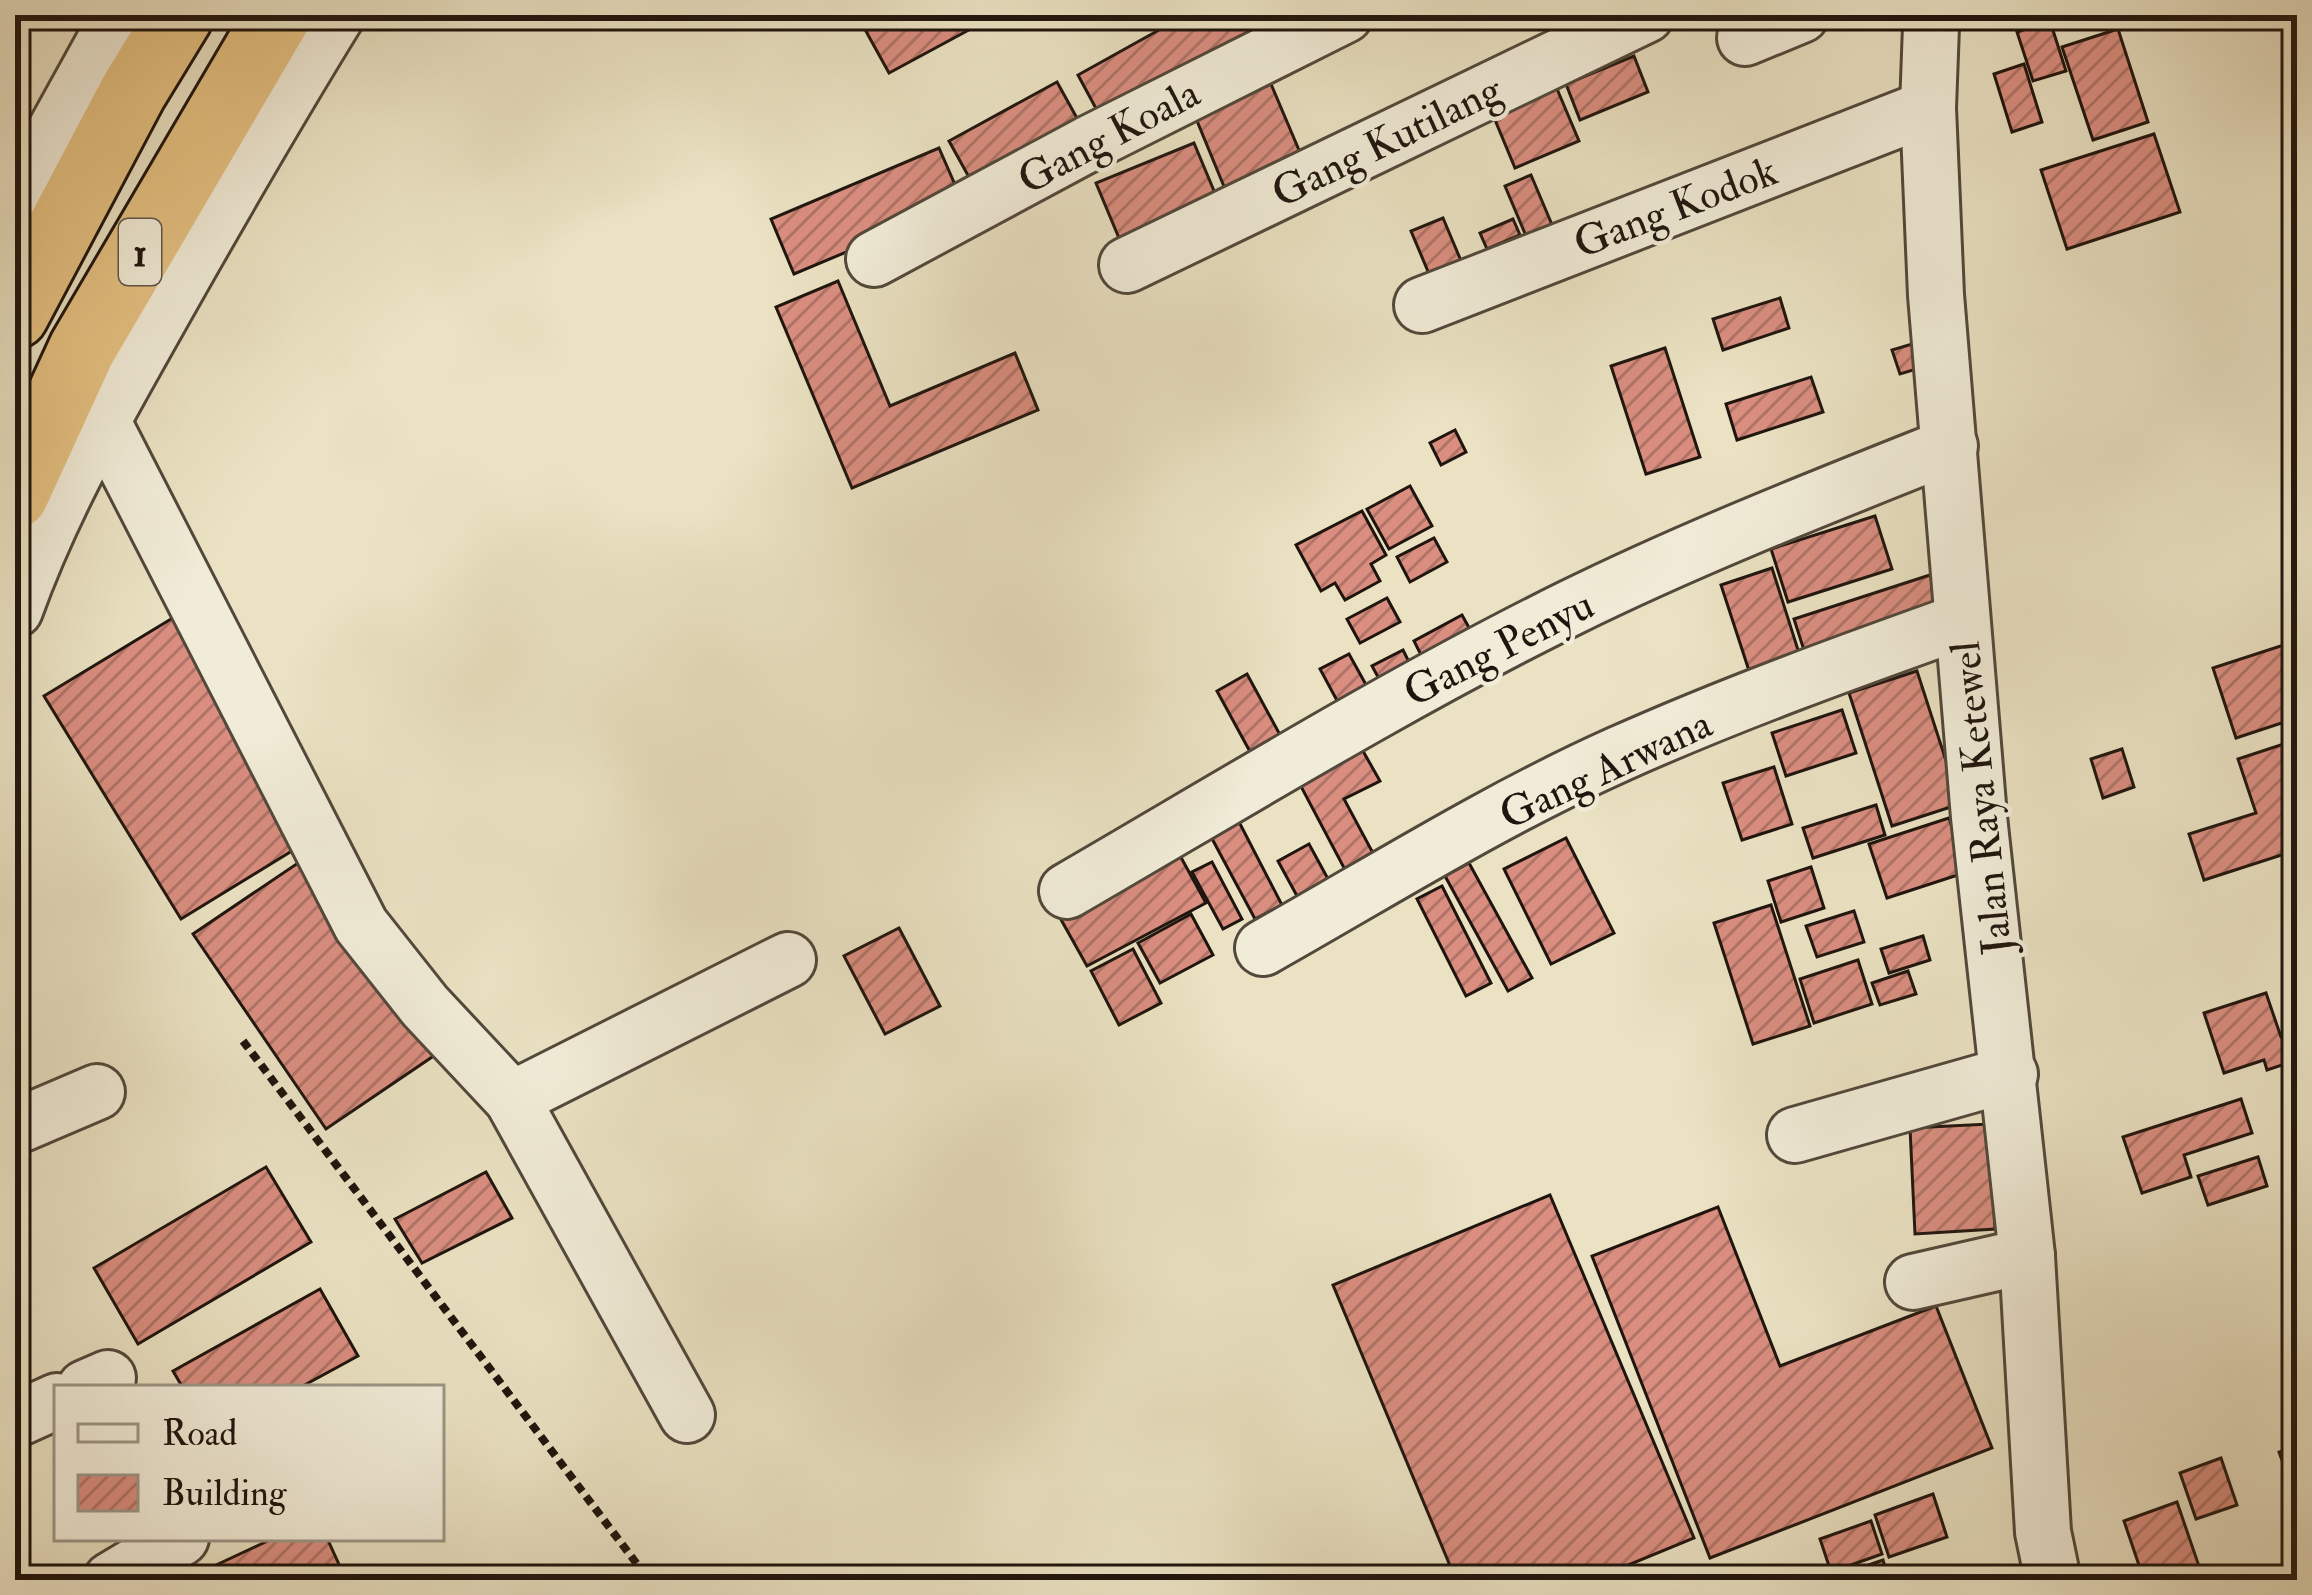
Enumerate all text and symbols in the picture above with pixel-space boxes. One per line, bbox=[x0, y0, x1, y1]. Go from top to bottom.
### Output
street label: Gang Kutilang bbox=[1264, 63, 1511, 220]
street label: Gang Koala bbox=[1009, 67, 1209, 206]
street label: Gang Kodok bbox=[1567, 145, 1785, 270]
road number: 1 bbox=[119, 219, 161, 285]
street label: Gang Penyu bbox=[1395, 579, 1603, 719]
street label: Jalan Raya Ketewel bbox=[1940, 638, 2024, 958]
street label: Gang Arwana bbox=[1492, 698, 1721, 842]
legend bbox=[54, 1385, 444, 1541]
text: Road bbox=[162, 1411, 238, 1456]
text: Building bbox=[162, 1471, 288, 1516]

